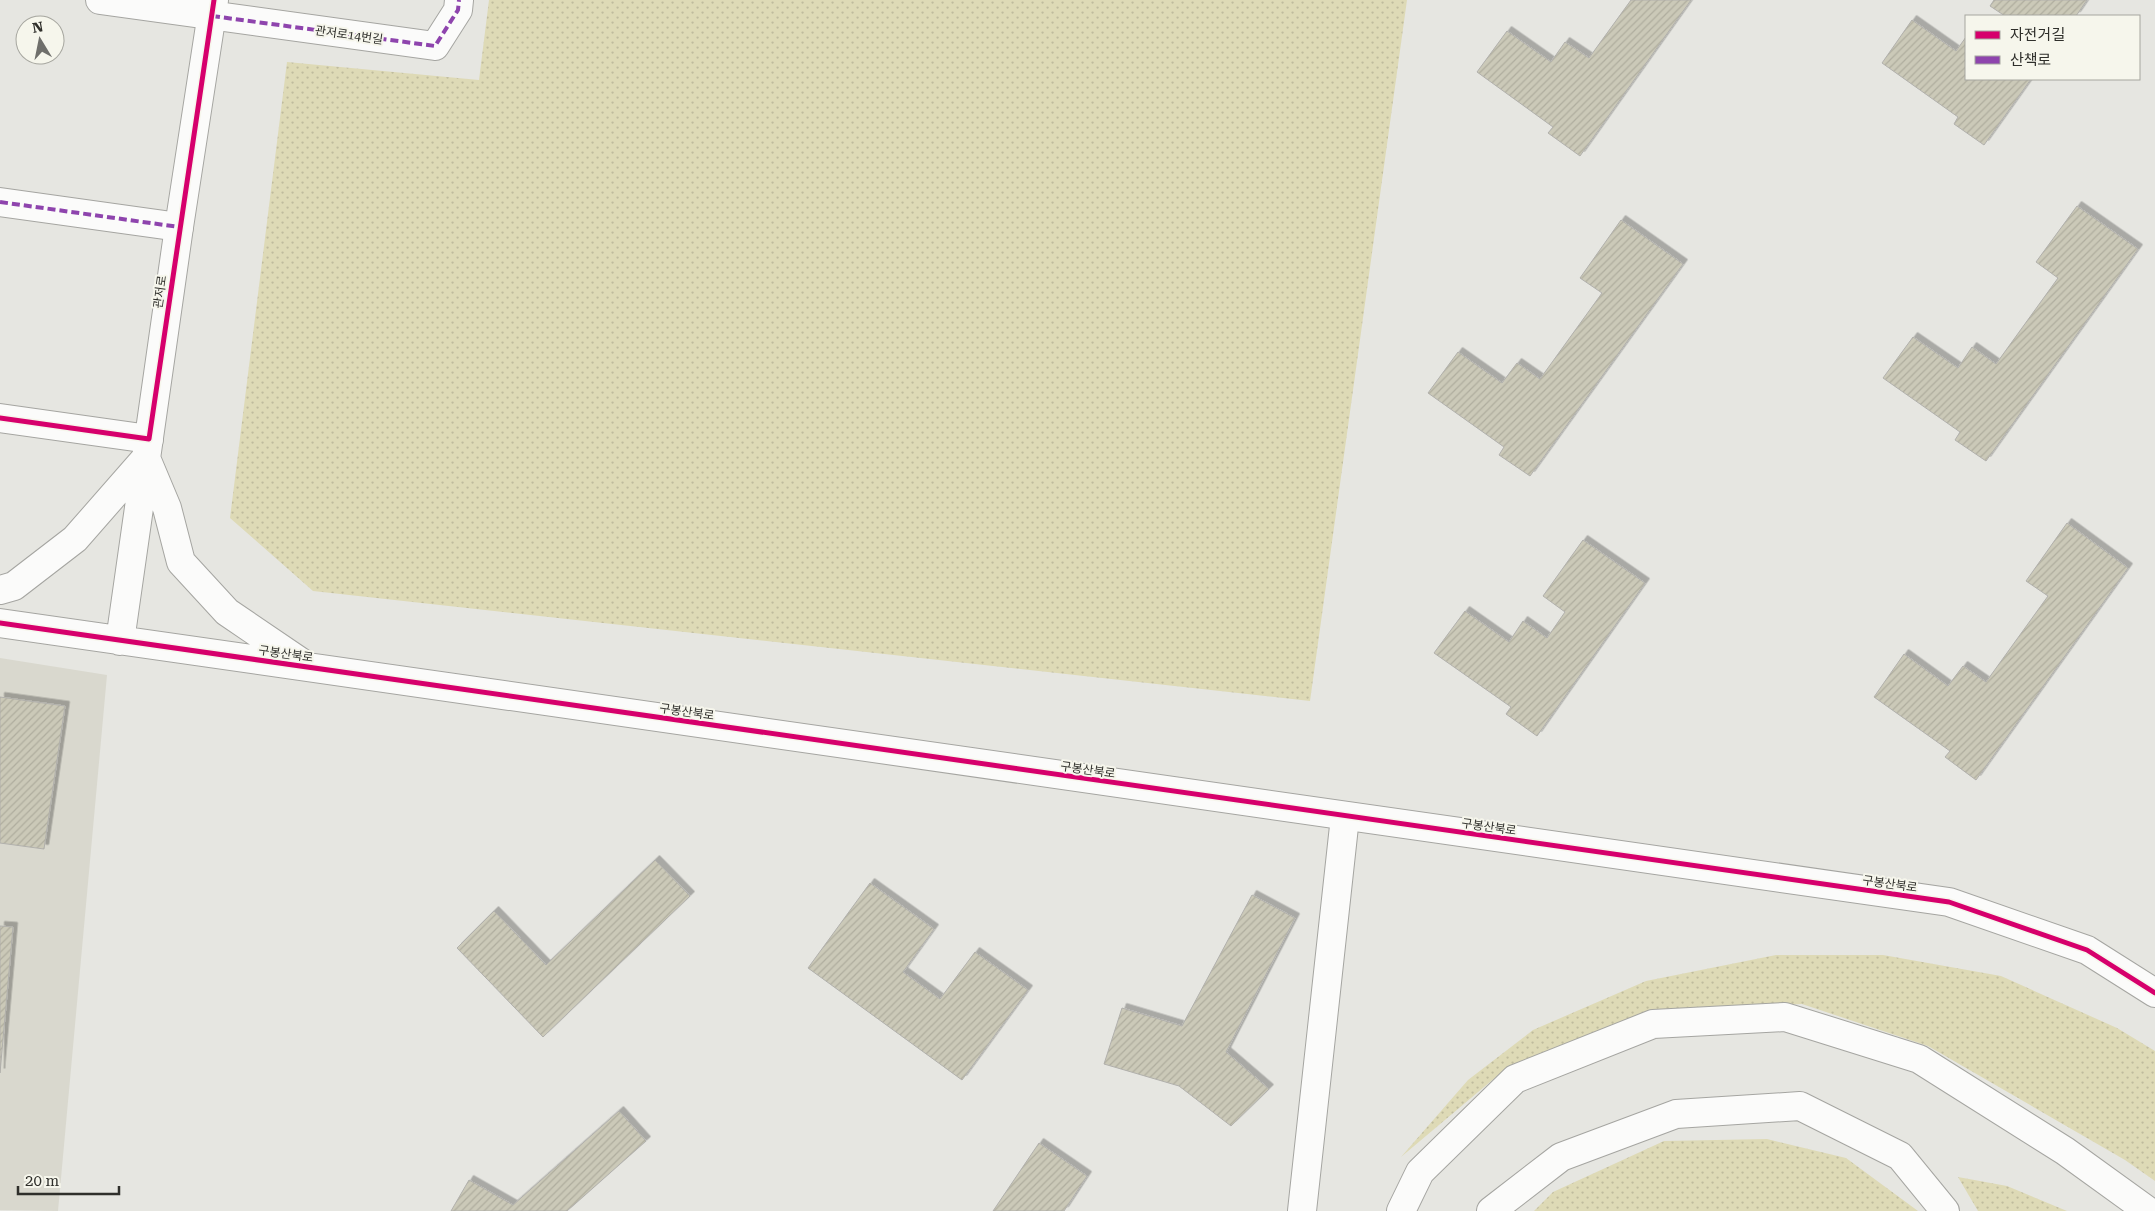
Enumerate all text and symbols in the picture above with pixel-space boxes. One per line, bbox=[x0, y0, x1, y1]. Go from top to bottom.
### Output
north arrow bbox=[15, 15, 65, 65]
legend bbox=[1965, 15, 2140, 80]
text: N bbox=[31, 18, 45, 36]
street label: 관저로14번길 bbox=[314, 23, 384, 47]
text: 자전거길 bbox=[2010, 26, 2065, 44]
text: 산책로 bbox=[2010, 51, 2051, 69]
street label: 관저로 bbox=[151, 275, 169, 309]
street label: 구봉산북로 bbox=[258, 643, 314, 665]
street label: 구봉산북로 bbox=[659, 701, 715, 723]
street label: 구봉산북로 bbox=[1060, 759, 1116, 781]
street label: 구봉산북로 bbox=[1461, 816, 1517, 838]
street label: 구봉산북로 bbox=[1862, 873, 1918, 895]
scale bar bbox=[18, 1164, 119, 1196]
text: 20 m bbox=[25, 1172, 60, 1190]

